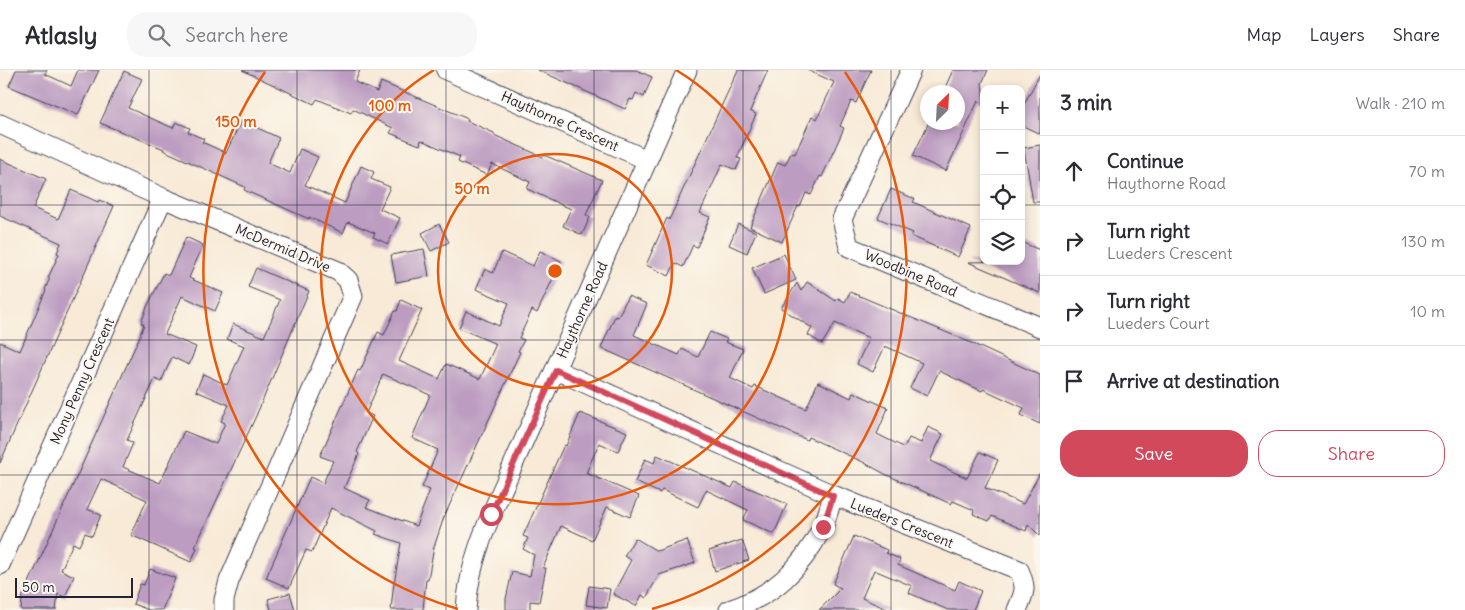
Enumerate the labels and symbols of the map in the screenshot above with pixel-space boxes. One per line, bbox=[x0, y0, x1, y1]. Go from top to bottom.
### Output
north arrow bbox=[920, 85, 965, 130]
street label: Haythorne Crescent bbox=[498, 87, 622, 155]
text: 100 m bbox=[369, 96, 411, 115]
text: 150 m bbox=[215, 112, 257, 131]
text: 50 m bbox=[454, 179, 490, 198]
street label: McDermid Drive bbox=[233, 220, 333, 276]
street label: Woodbine Road bbox=[862, 245, 960, 301]
street label: Haythorne Road bbox=[553, 259, 611, 361]
centre of rings bbox=[546, 262, 564, 280]
street label: Mony Penny Crescent bbox=[46, 315, 118, 447]
street label: Lueders Crescent bbox=[848, 494, 956, 552]
route start bbox=[480, 503, 503, 526]
route end bbox=[812, 516, 835, 539]
scale bar bbox=[15, 575, 132, 598]

